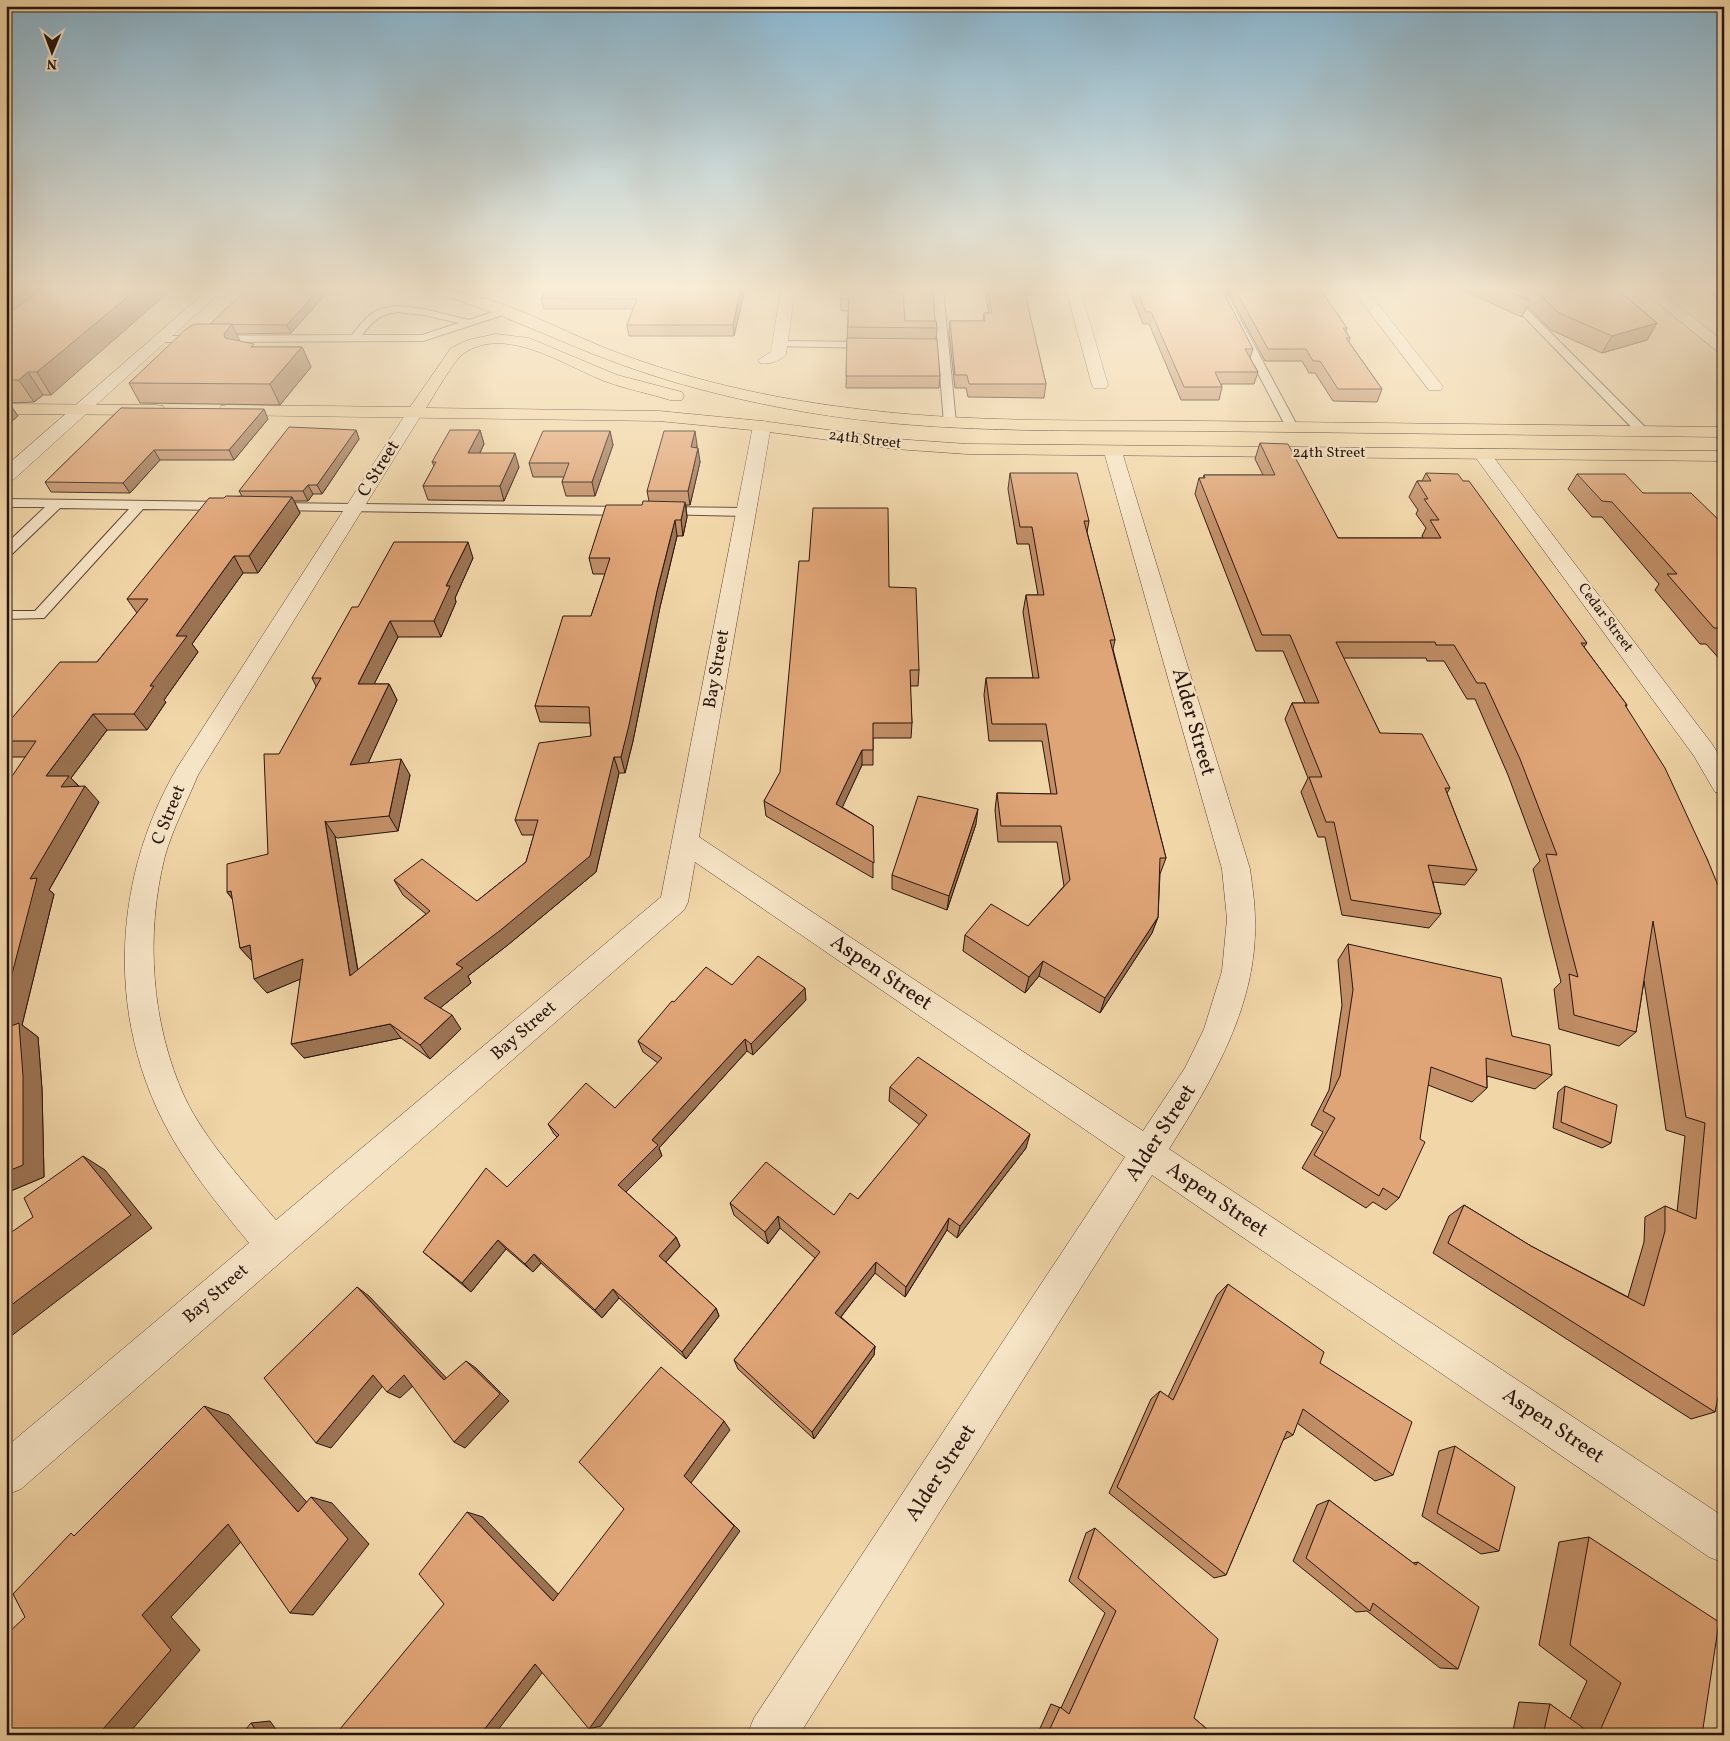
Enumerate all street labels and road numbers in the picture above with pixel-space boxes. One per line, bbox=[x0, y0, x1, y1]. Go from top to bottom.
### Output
street label: 24th Street bbox=[827, 425, 903, 455]
street label: C Street bbox=[352, 436, 406, 502]
street label: 24th Street bbox=[1292, 443, 1366, 464]
street label: Cedar Street bbox=[1572, 579, 1638, 657]
street label: Bay Street bbox=[698, 628, 736, 710]
street label: Alder Street bbox=[1164, 665, 1222, 779]
street label: C Street bbox=[146, 781, 192, 849]
street label: Aspen Street bbox=[824, 928, 938, 1018]
street label: Bay Street bbox=[486, 995, 562, 1067]
street label: Alder Street bbox=[1119, 1079, 1203, 1187]
street label: Aspen Street bbox=[1160, 1155, 1274, 1245]
street label: Bay Street bbox=[178, 1258, 254, 1330]
street label: Aspen Street bbox=[1496, 1381, 1610, 1471]
street label: Alder Street bbox=[899, 1419, 983, 1527]

